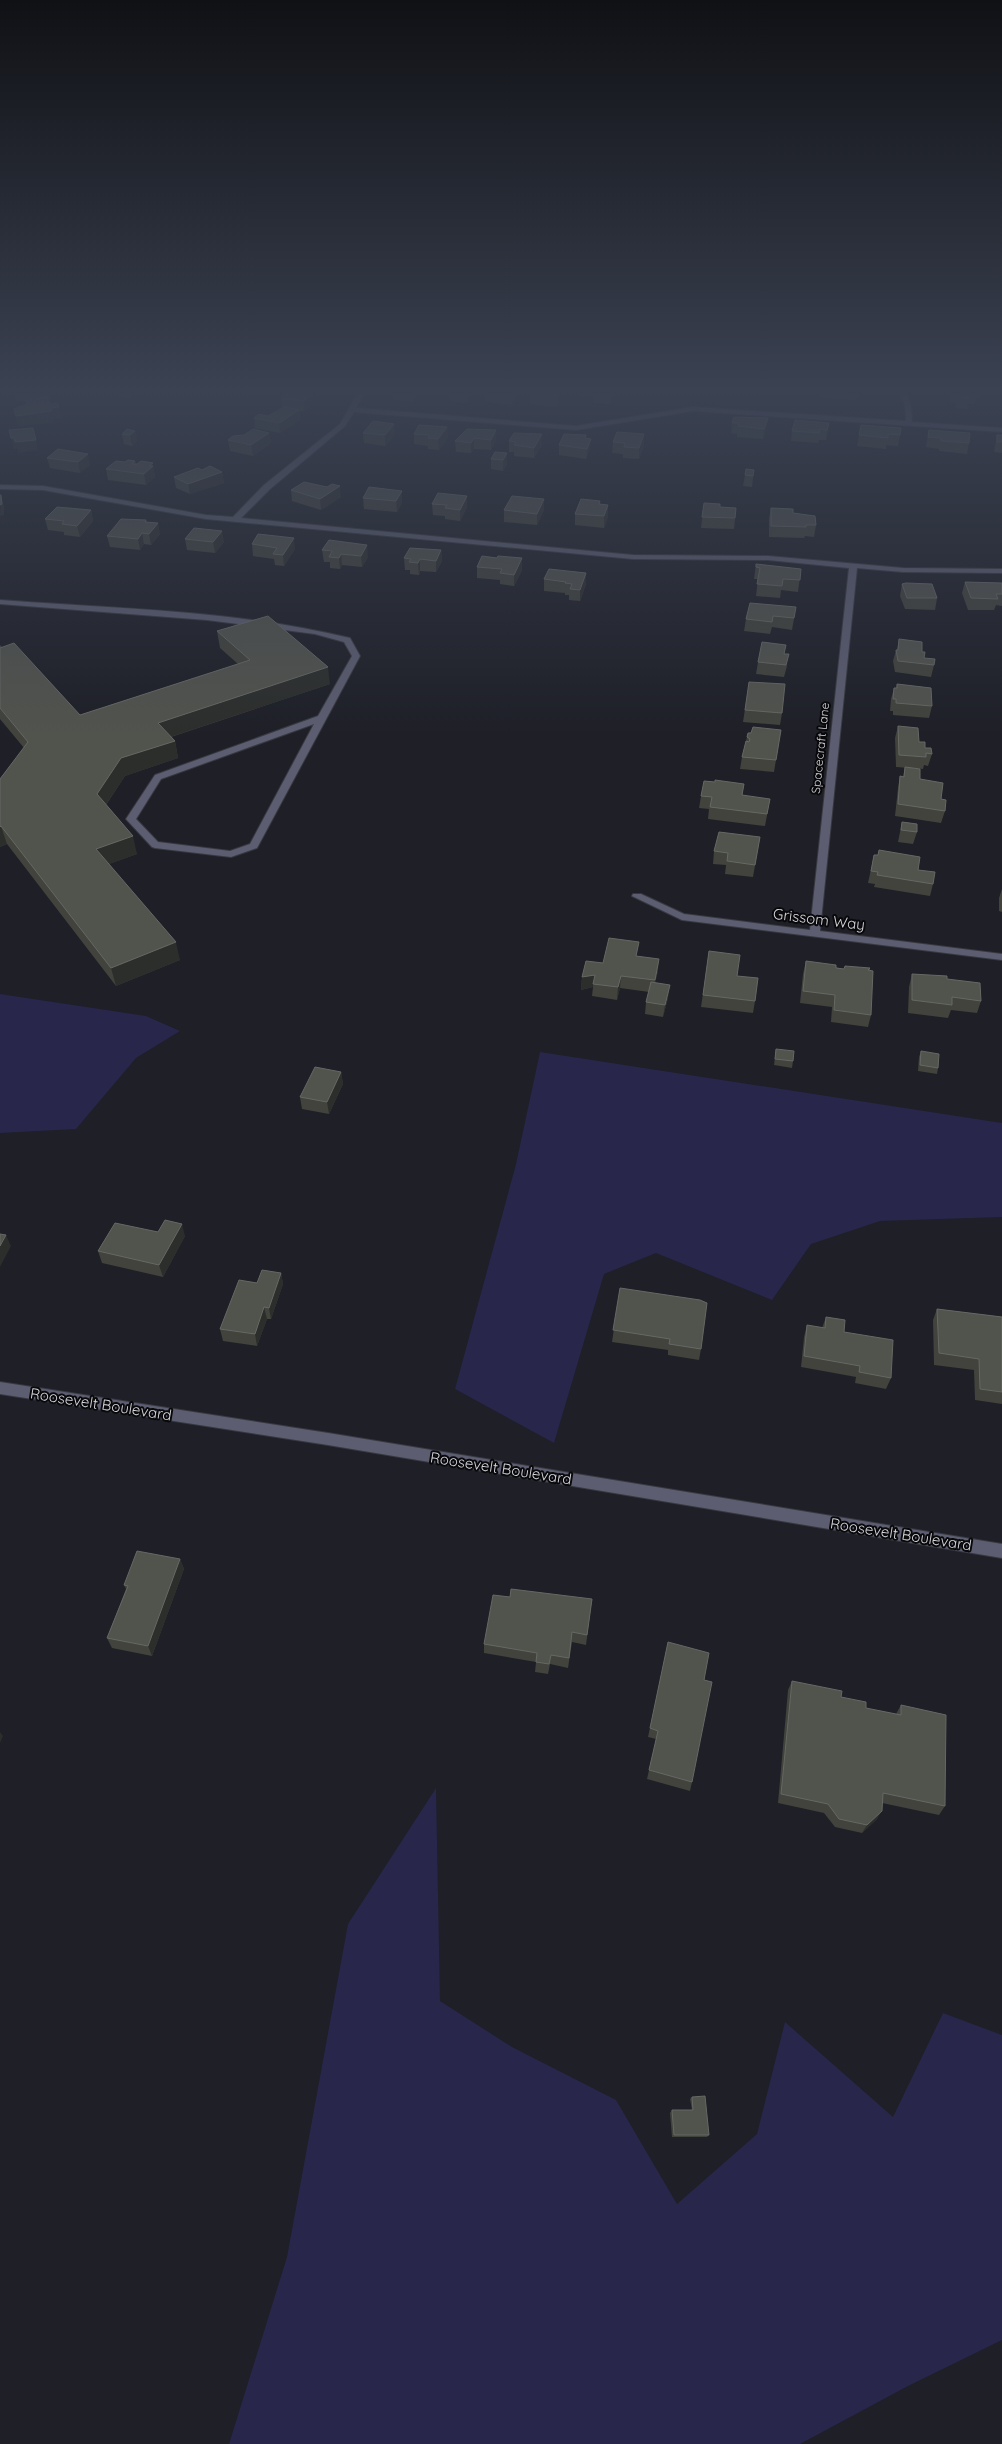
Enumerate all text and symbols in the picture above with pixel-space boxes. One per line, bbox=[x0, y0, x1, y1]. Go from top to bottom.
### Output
street label: Spacecraft Lane bbox=[808, 702, 832, 794]
street label: Grissom Way bbox=[772, 904, 866, 934]
street label: Roosevelt Boulevard bbox=[29, 1383, 173, 1425]
street label: Roosevelt Boulevard bbox=[429, 1447, 573, 1489]
street label: Roosevelt Boulevard bbox=[829, 1513, 973, 1555]

